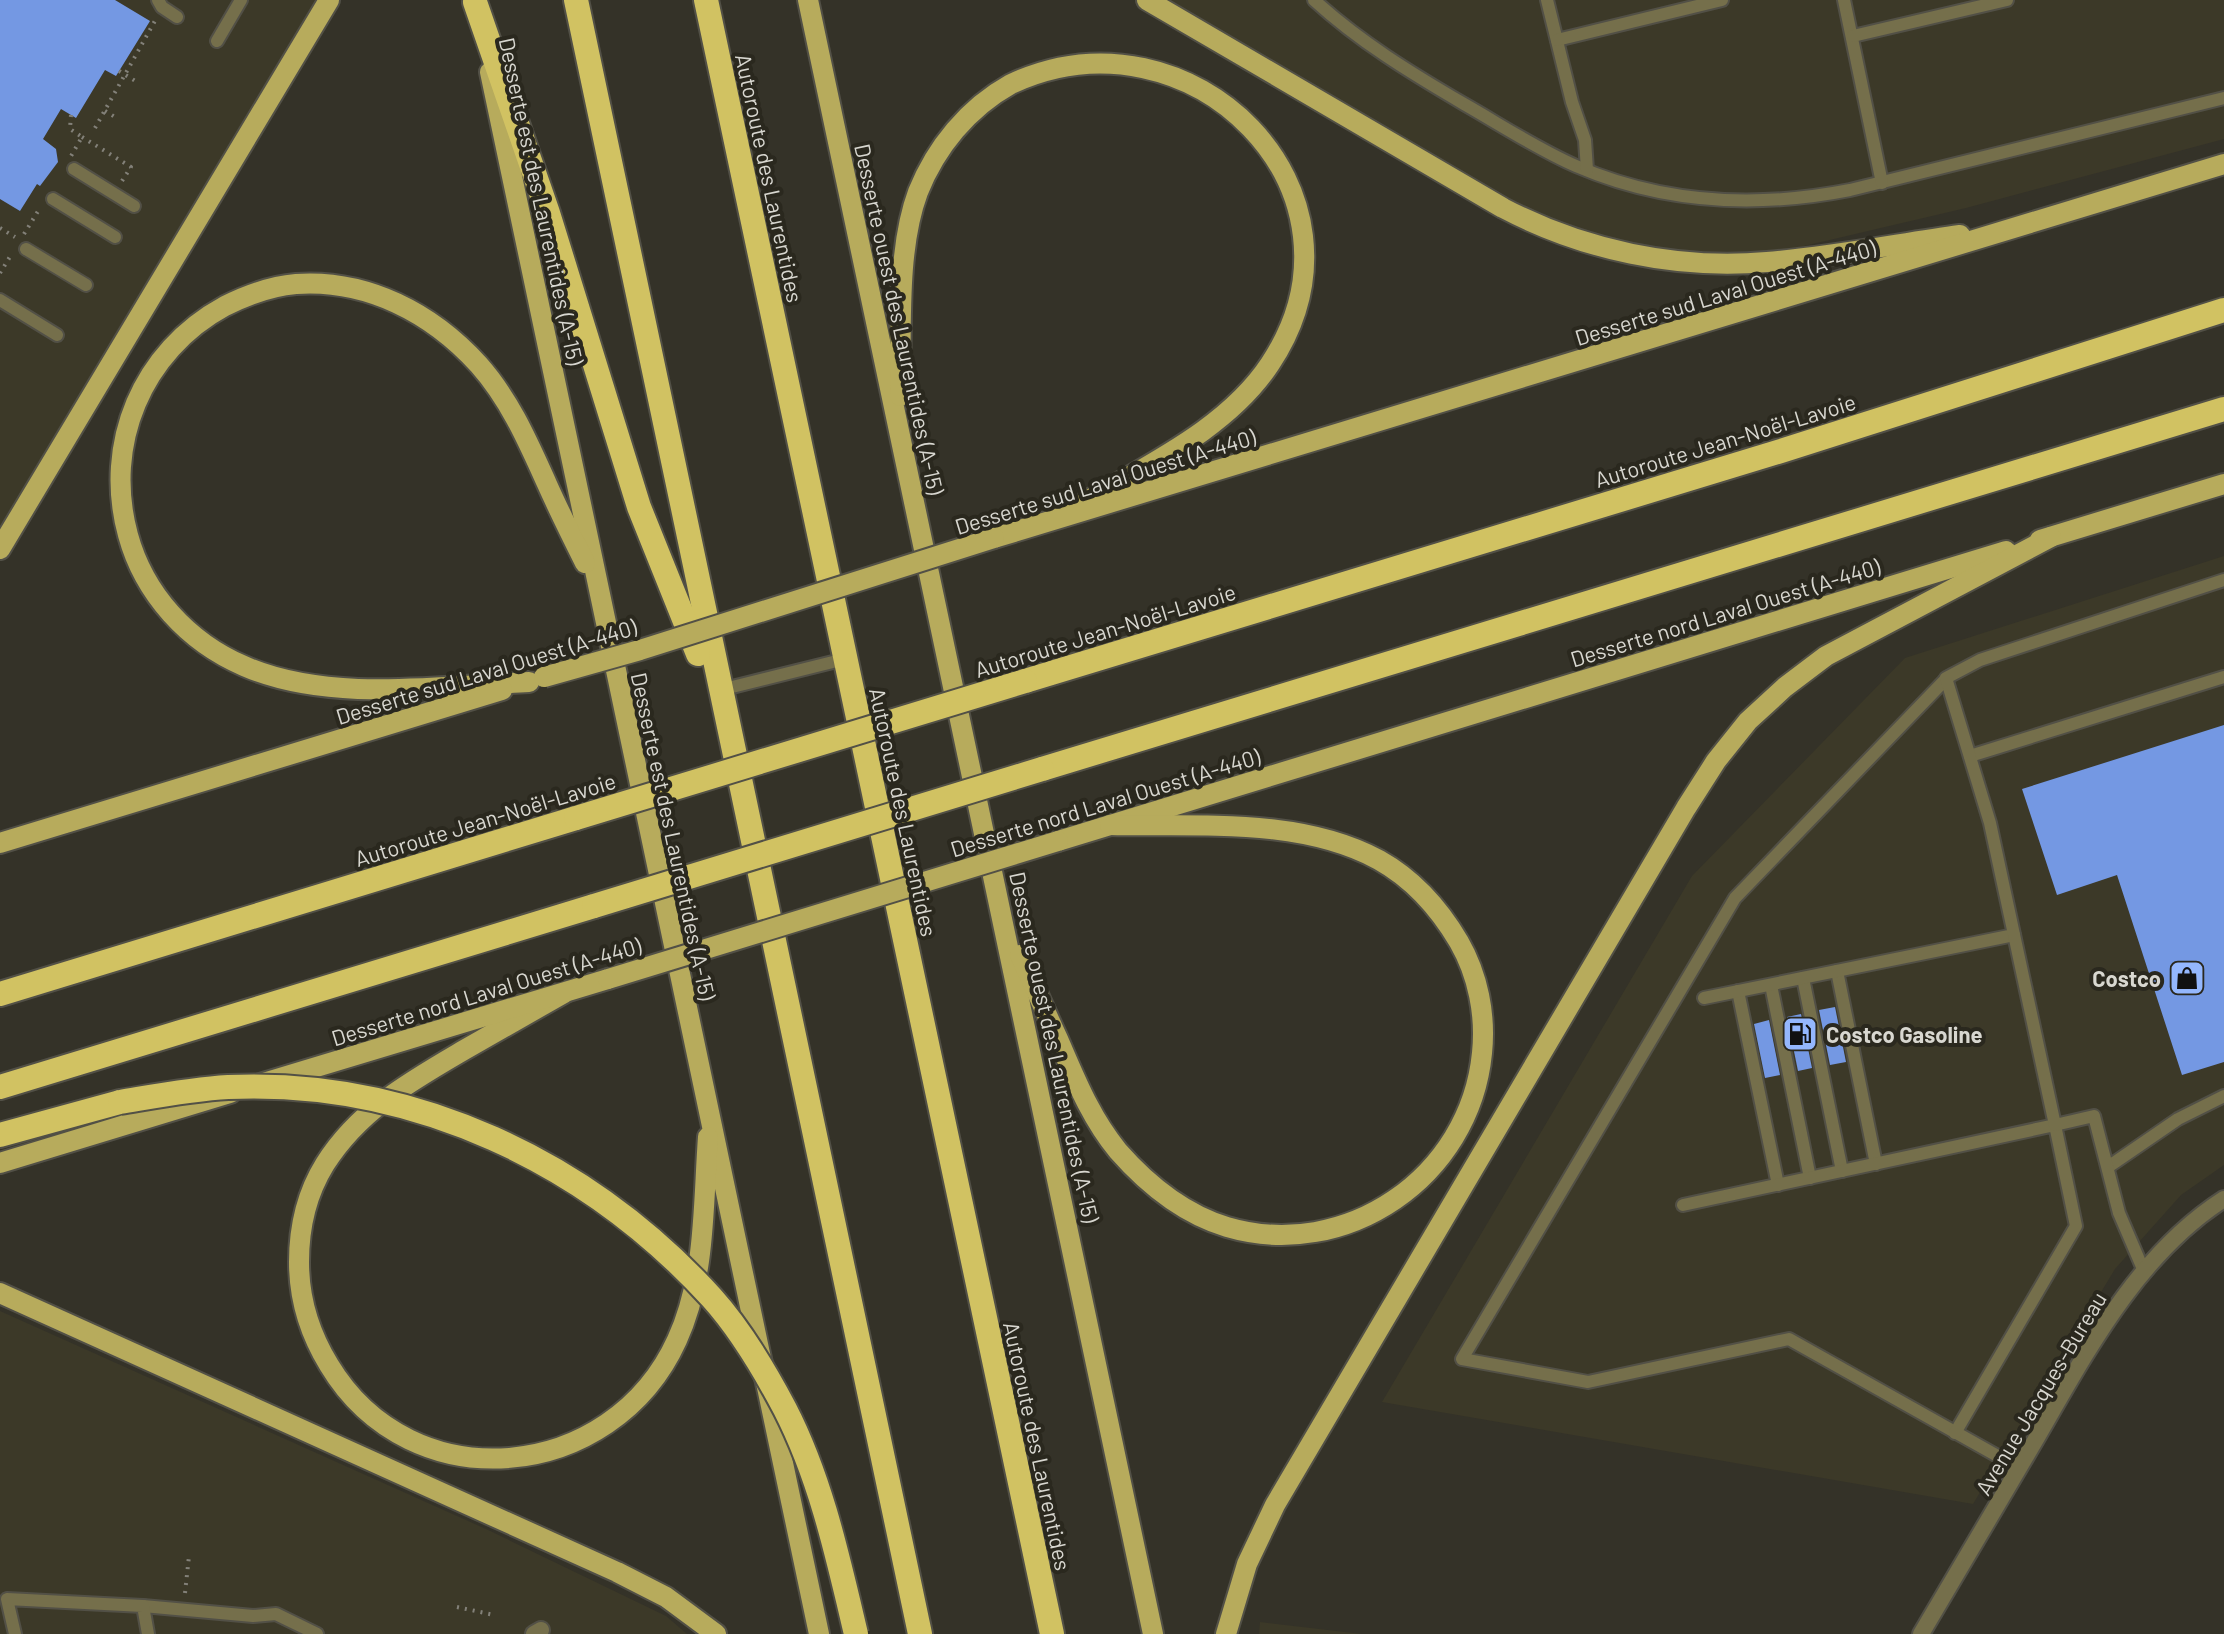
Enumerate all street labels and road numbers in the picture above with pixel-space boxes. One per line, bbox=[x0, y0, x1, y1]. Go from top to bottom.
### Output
street label: Desserte est des Laurentides (A-15) bbox=[495, 35, 590, 367]
street label: Autoroute des Laurentides bbox=[731, 51, 809, 305]
street label: Desserte ouest des Laurentides (A-15) bbox=[850, 141, 950, 497]
street label: Desserte sud Laval Ouest (A-440) bbox=[1572, 234, 1879, 350]
street label: Autoroute Jean-Noël-Lavoie bbox=[1591, 388, 1859, 492]
street label: Desserte sud Laval Ouest (A-440) bbox=[952, 423, 1259, 539]
street label: Desserte nord Laval Ouest (A-440) bbox=[1567, 552, 1883, 672]
street label: Autoroute Jean-Noël-Lavoie bbox=[971, 578, 1239, 682]
street label: Desserte sud Laval Ouest (A-440) bbox=[333, 613, 640, 729]
street label: Desserte est des Laurentides (A-15) bbox=[627, 670, 722, 1002]
street label: Autoroute des Laurentides bbox=[865, 685, 943, 939]
street label: Desserte nord Laval Ouest (A-440) bbox=[947, 742, 1263, 862]
street label: Autoroute Jean-Noël-Lavoie bbox=[351, 767, 619, 871]
street label: Desserte ouest des Laurentides (A-15) bbox=[1005, 869, 1105, 1225]
street label: Desserte nord Laval Ouest (A-440) bbox=[328, 931, 644, 1051]
street label: Avenue Jacques-Bureau bbox=[1969, 1287, 2111, 1499]
street label: Autoroute des Laurentides bbox=[999, 1319, 1077, 1573]

